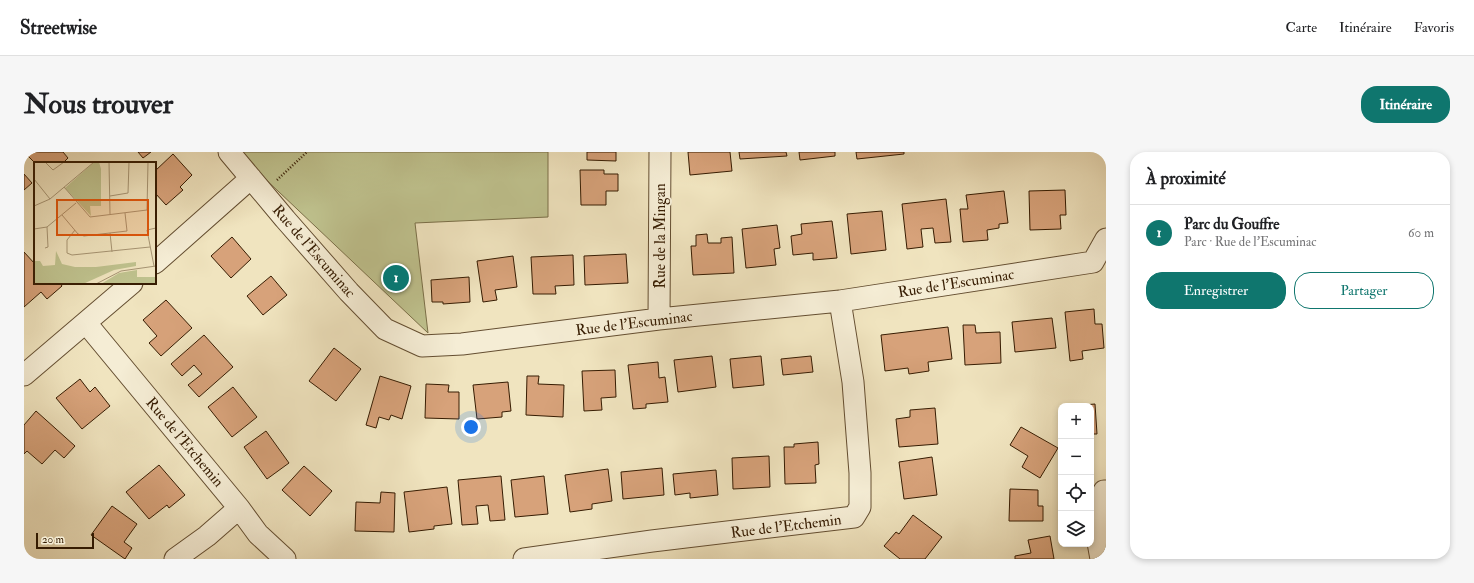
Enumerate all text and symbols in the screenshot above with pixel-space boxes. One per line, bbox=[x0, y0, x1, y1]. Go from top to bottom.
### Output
text: Streetwise bbox=[20, 16, 97, 40]
text: Carte bbox=[1286, 19, 1317, 36]
text: Itinéraire bbox=[1339, 19, 1392, 36]
text: Favoris bbox=[1414, 19, 1454, 36]
button: Itinéraire bbox=[1361, 86, 1450, 123]
text: Nous trouver bbox=[24, 87, 173, 122]
inset map bbox=[34, 162, 156, 284]
text: À proximité bbox=[1146, 168, 1226, 189]
street label: Rue de la Mingan bbox=[651, 183, 670, 289]
street label: Rue de l'Escuminac bbox=[268, 201, 359, 302]
text: Parc du Gouffre bbox=[1184, 215, 1280, 234]
text: 1 bbox=[1157, 225, 1161, 241]
text: 60 m bbox=[1408, 225, 1434, 241]
text: Parc · Rue de l'Escuminac bbox=[1184, 234, 1317, 250]
pin: 1 bbox=[383, 263, 409, 293]
street label: Rue de l'Escuminac bbox=[897, 265, 1016, 302]
button: Enregistrer bbox=[1146, 272, 1286, 309]
button: Partager bbox=[1294, 272, 1434, 309]
street label: Rue de l'Escuminac bbox=[575, 307, 694, 340]
street label: Rue de l'Etchemin bbox=[142, 394, 228, 491]
map controls bbox=[1058, 403, 1094, 547]
button: + bbox=[1058, 403, 1094, 439]
your location bbox=[461, 417, 481, 437]
button: − bbox=[1058, 439, 1094, 475]
button: locate bbox=[1058, 475, 1094, 511]
street label: Rue de l'Etchemin bbox=[730, 510, 843, 543]
button: layers bbox=[1058, 511, 1094, 547]
scale bar bbox=[36, 531, 94, 550]
text: 20 m bbox=[42, 533, 64, 546]

